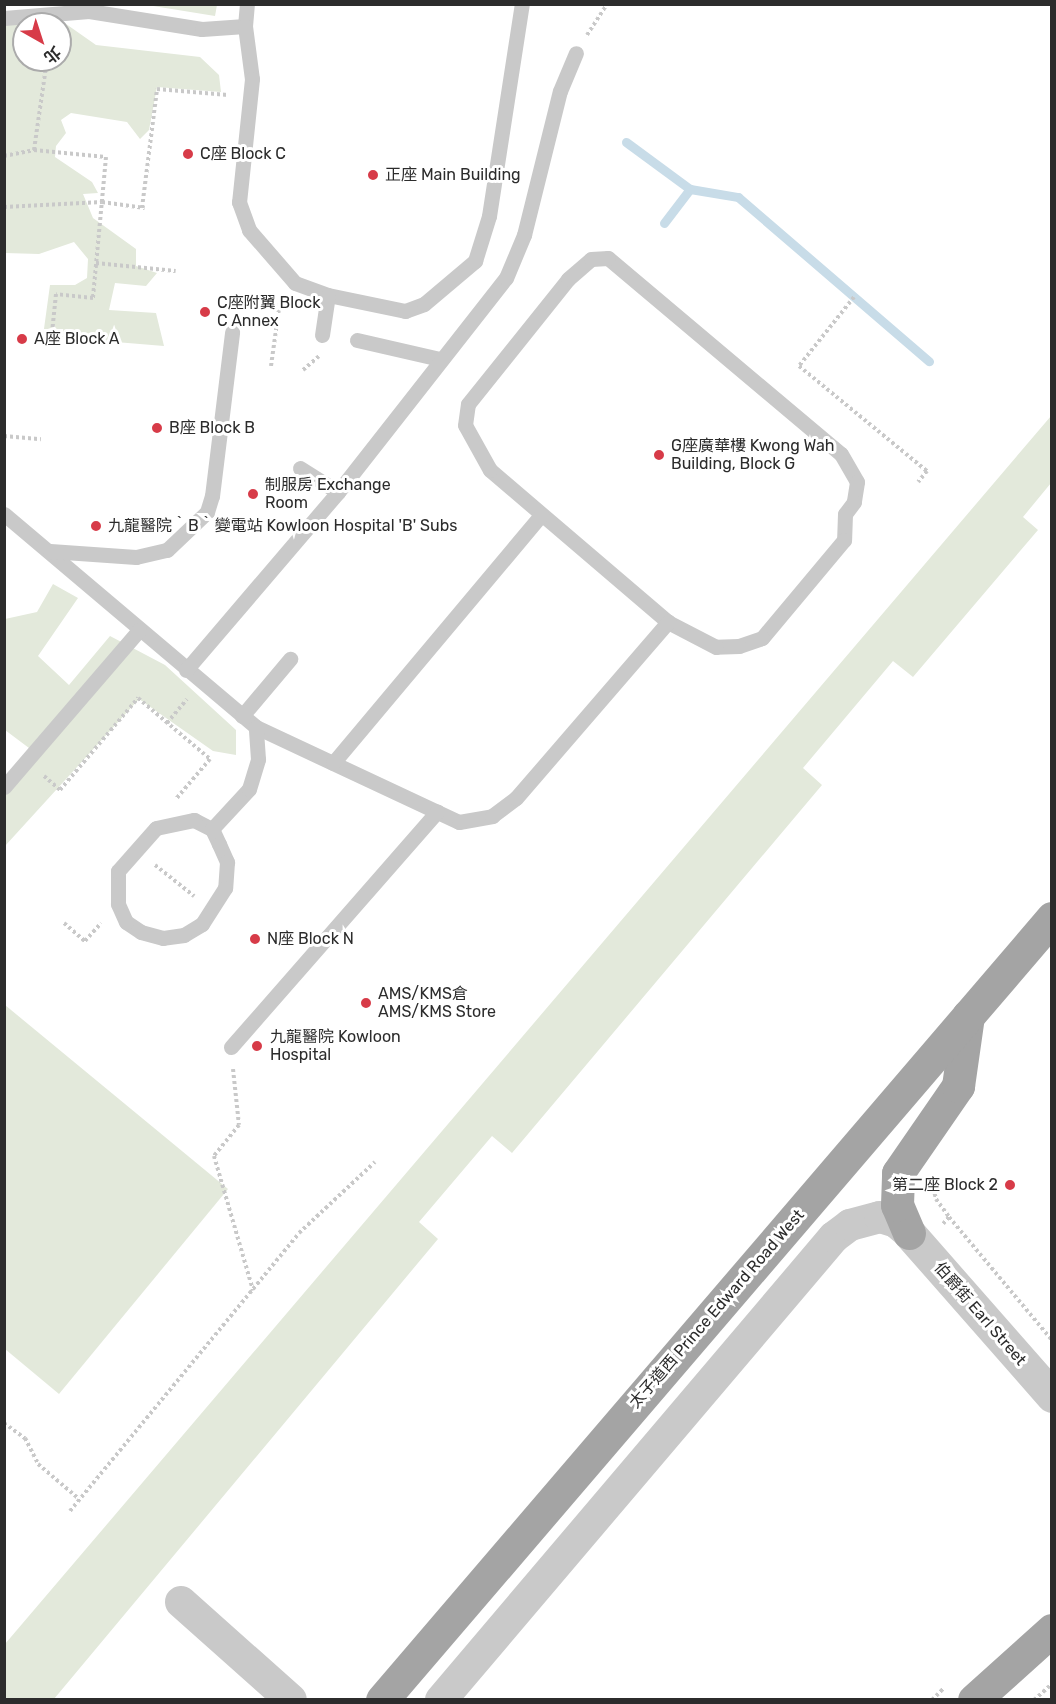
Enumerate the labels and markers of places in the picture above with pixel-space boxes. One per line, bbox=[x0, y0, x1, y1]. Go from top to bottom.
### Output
place label: C座 Block C bbox=[200, 144, 286, 164]
marker: C座 Block C bbox=[181, 147, 195, 161]
place label: 正座 Main Building bbox=[385, 165, 521, 185]
marker: 正座 Main Building bbox=[366, 168, 380, 182]
place label: C座附翼 Block C Annex bbox=[217, 293, 320, 331]
marker: C座附翼 Block C Annex bbox=[198, 305, 212, 319]
place label: A座 Block A bbox=[34, 329, 120, 349]
marker: A座 Block A bbox=[15, 332, 29, 346]
place label: B座 Block B bbox=[169, 418, 255, 438]
marker: B座 Block B bbox=[150, 421, 164, 435]
place label: G座廣華樓 Kwong Wah Building, Block G bbox=[671, 436, 835, 474]
marker: G座廣華樓 Kwong Wah Building, Block G bbox=[652, 448, 666, 462]
place label: 制服房 Exchange Room bbox=[265, 475, 391, 513]
marker: 制服房 Exchange Room bbox=[246, 487, 260, 501]
place label: 九龍醫院‵B‵變電站 Kowloon Hospital 'B' Subs bbox=[108, 516, 457, 536]
marker: 九龍醫院‵B‵變電站 Kowloon Hospital 'B' Subs bbox=[89, 519, 103, 533]
place label: N座 Block N bbox=[267, 929, 354, 949]
marker: N座 Block N bbox=[248, 932, 262, 946]
place label: AMS/KMS倉 AMS/KMS Store bbox=[378, 984, 496, 1022]
marker: AMS/KMS倉 AMS/KMS Store bbox=[359, 996, 373, 1010]
place label: 九龍醫院 Kowloon Hospital bbox=[270, 1027, 401, 1065]
marker: 九龍醫院 Kowloon Hospital bbox=[248, 1037, 266, 1055]
place label: 第二座 Block 2 bbox=[892, 1175, 998, 1195]
marker: 第二座 Block 2 bbox=[1003, 1178, 1017, 1192]

